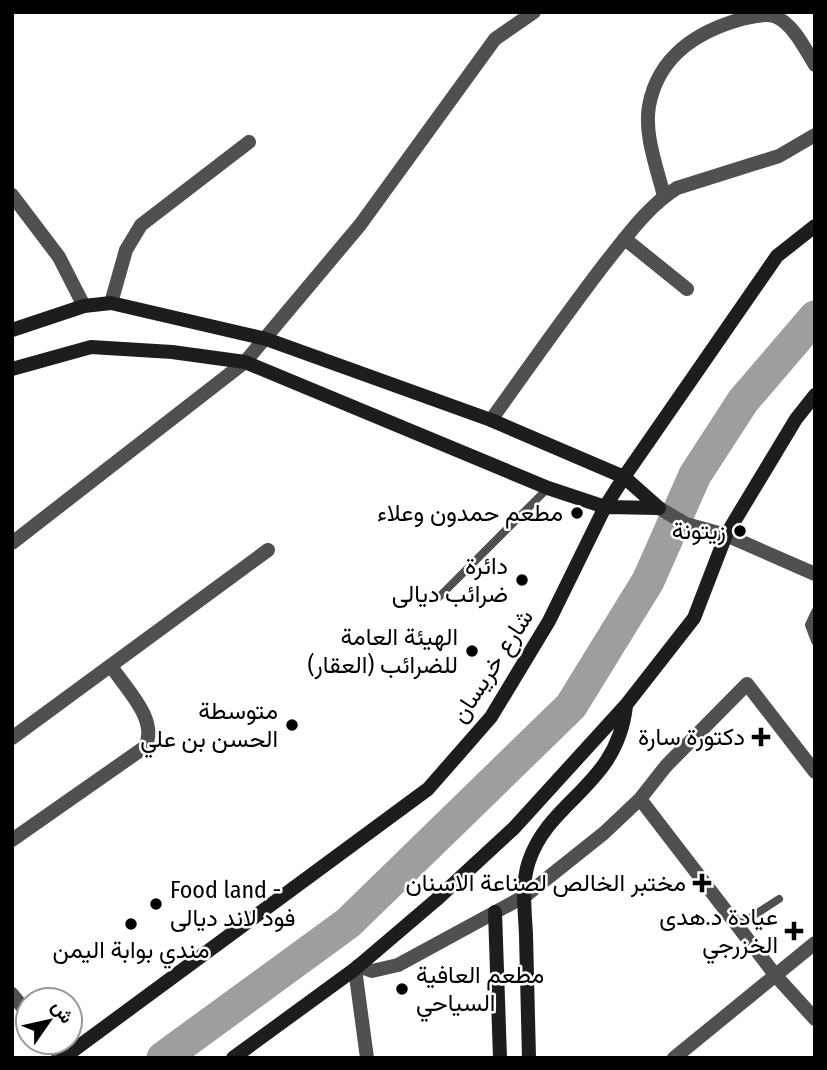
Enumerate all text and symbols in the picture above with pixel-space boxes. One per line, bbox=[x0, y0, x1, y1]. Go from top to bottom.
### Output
place label: مطعم حمدون وعلاء bbox=[377, 499, 563, 529]
marker: مطعم حمدون وعلاء bbox=[569, 505, 585, 521]
place label: زيتونة bbox=[672, 517, 726, 546]
marker: زيتونة bbox=[732, 523, 748, 539]
place label: دائرة ضرائب ديالى bbox=[392, 552, 508, 609]
marker: دائرة ضرائب ديالى bbox=[514, 572, 530, 588]
street label: شارع خريسان bbox=[445, 604, 541, 729]
place label: الهيئة العامة للضرائب (العقار) bbox=[308, 623, 458, 680]
marker: الهيئة العامة للضرائب (العقار) bbox=[464, 643, 480, 659]
place label: متوسطة الحسن بن علي bbox=[140, 697, 278, 758]
marker: متوسطة الحسن بن علي bbox=[284, 717, 300, 733]
place label: دكتورة سارة bbox=[638, 723, 745, 752]
marker: دكتورة سارة bbox=[751, 727, 771, 747]
place label: مختبر الخالص لصناعة الاسنان bbox=[406, 869, 686, 898]
marker: مختبر الخالص لصناعة الاسنان bbox=[692, 873, 712, 893]
place label: Food land - فود لاند ديالى bbox=[170, 876, 295, 933]
marker: Food land - فود لاند ديالى bbox=[148, 896, 164, 912]
place label: عيادة د.هدى الخزرجي bbox=[659, 903, 778, 964]
marker: مندي بوابة اليمن bbox=[123, 916, 139, 932]
marker: عيادة د.هدى الخزرجي bbox=[784, 921, 804, 941]
place label: مندي بوابة اليمن bbox=[53, 936, 209, 969]
place label: مطعم العافية السياحي bbox=[416, 961, 544, 1022]
marker: مطعم العافية السياحي bbox=[394, 981, 410, 997]
north arrow bbox=[14, 986, 84, 1056]
text: ش bbox=[47, 996, 79, 1028]

